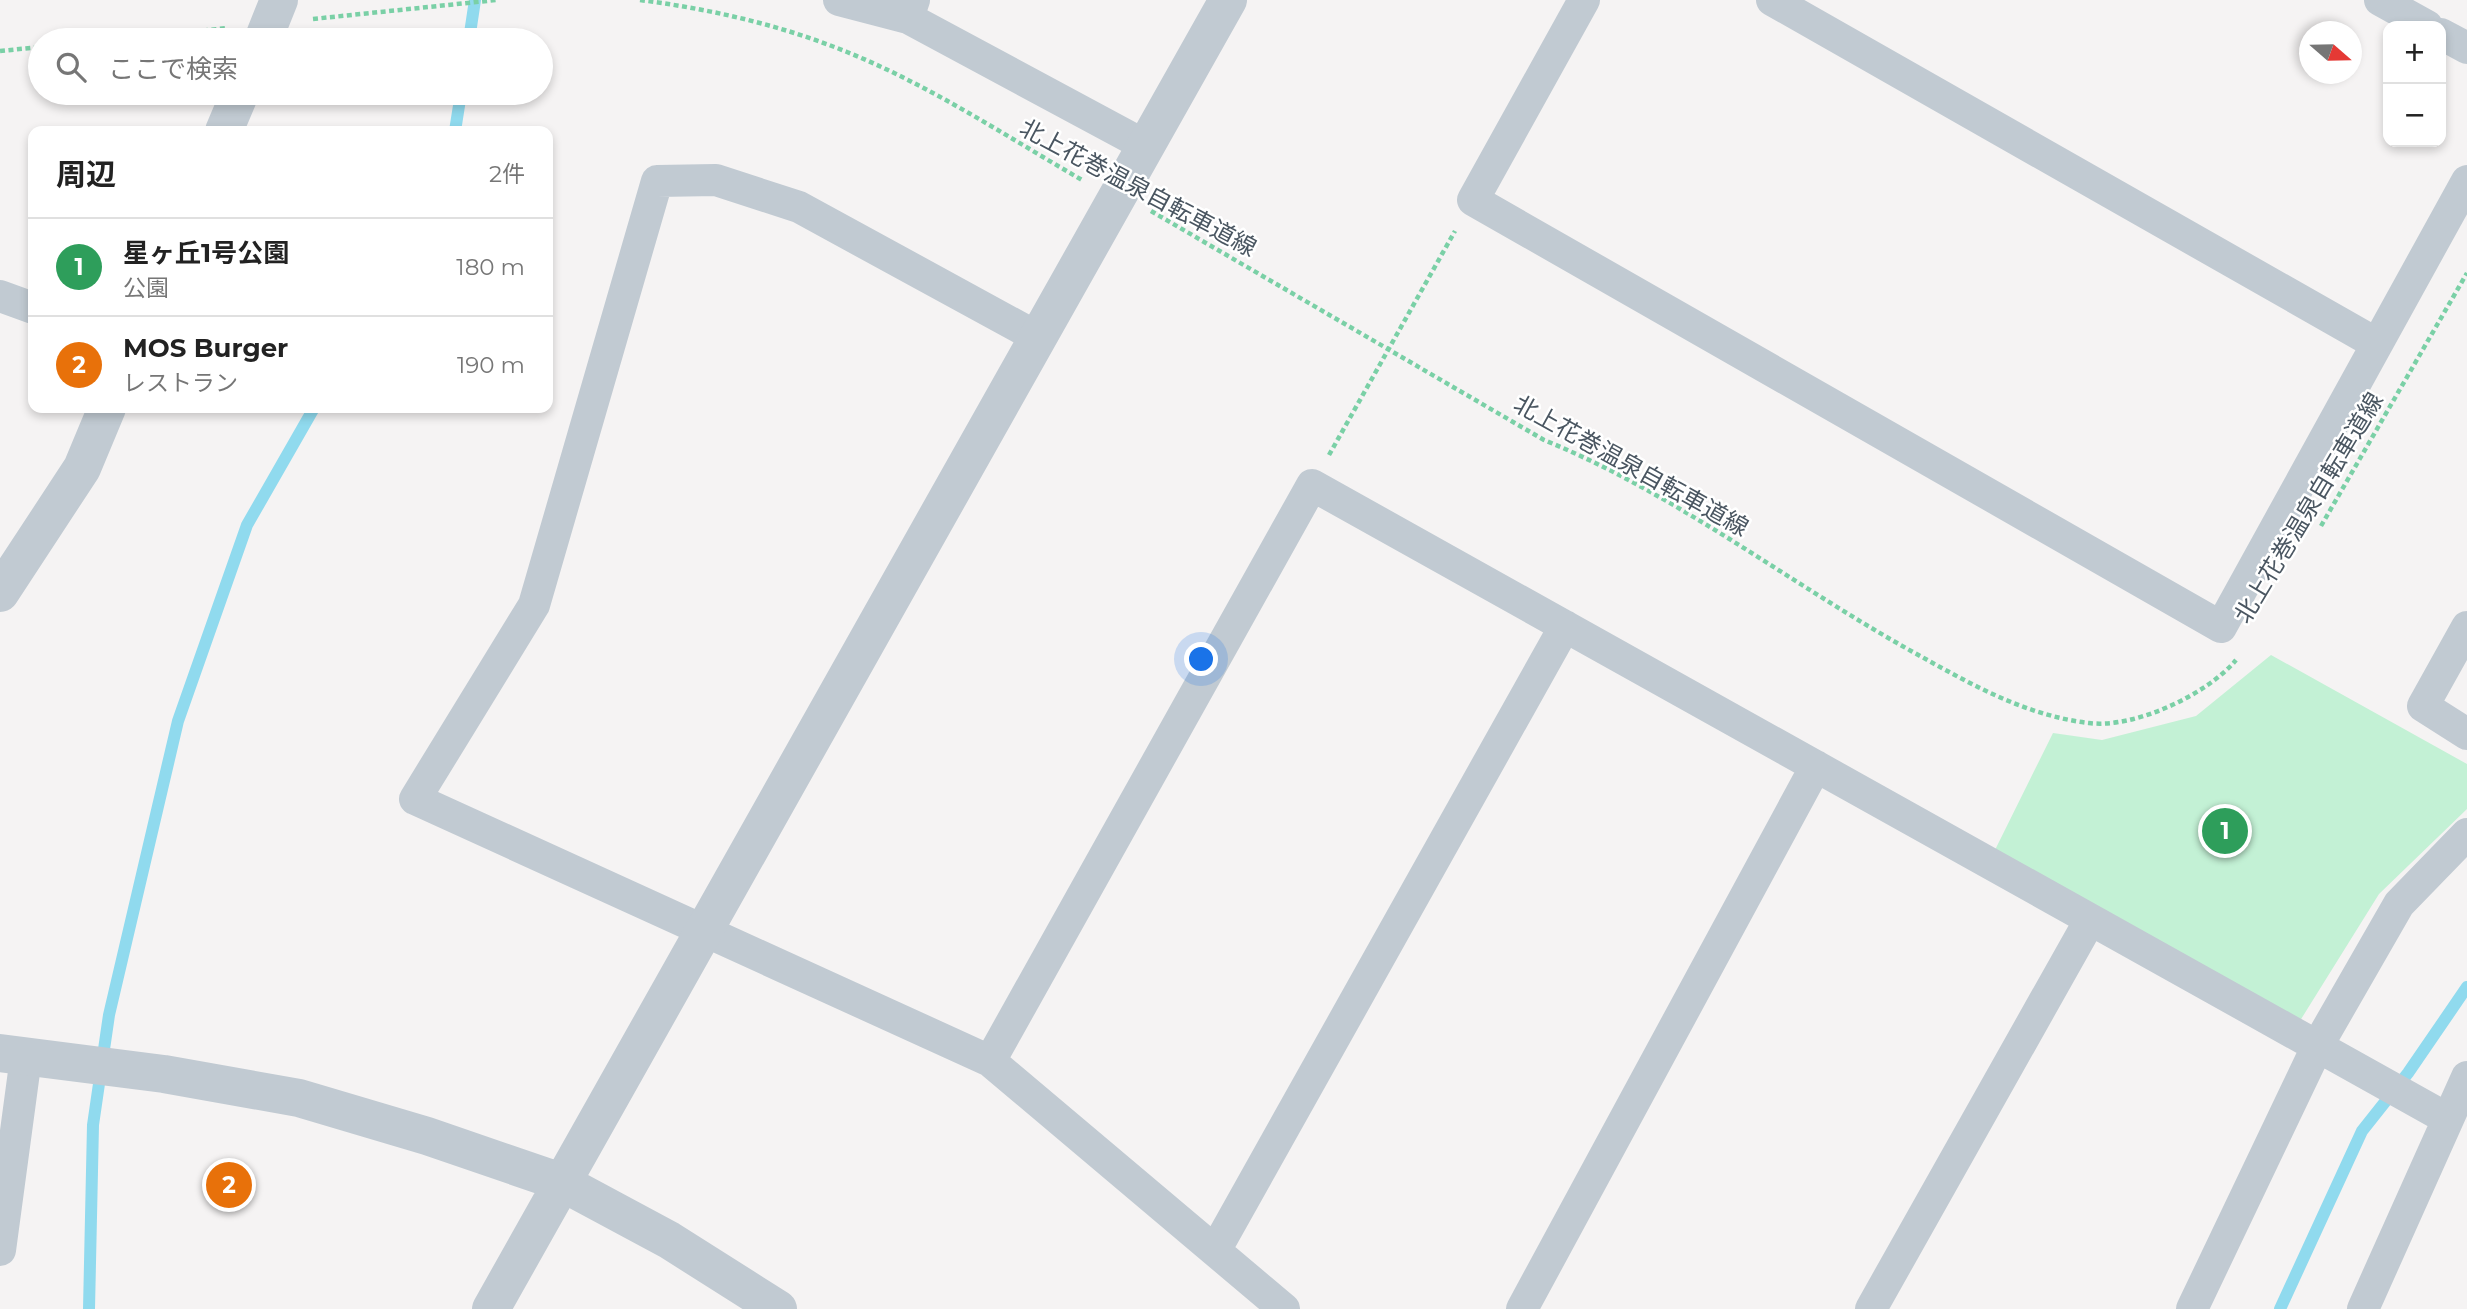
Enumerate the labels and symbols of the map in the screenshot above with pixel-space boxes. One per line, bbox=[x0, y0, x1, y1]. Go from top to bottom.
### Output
north arrow bbox=[2299, 21, 2362, 84]
street label: 北上花巻温泉自転車道線 bbox=[1015, 113, 1262, 262]
street label: 北上花巻温泉自転車道線 bbox=[2228, 387, 2389, 628]
street label: 北上花巻温泉自転車道線 bbox=[1509, 389, 1754, 542]
your location bbox=[1184, 642, 1218, 676]
pin: 1 bbox=[2202, 805, 2248, 857]
pin: 2 bbox=[206, 1159, 252, 1211]

